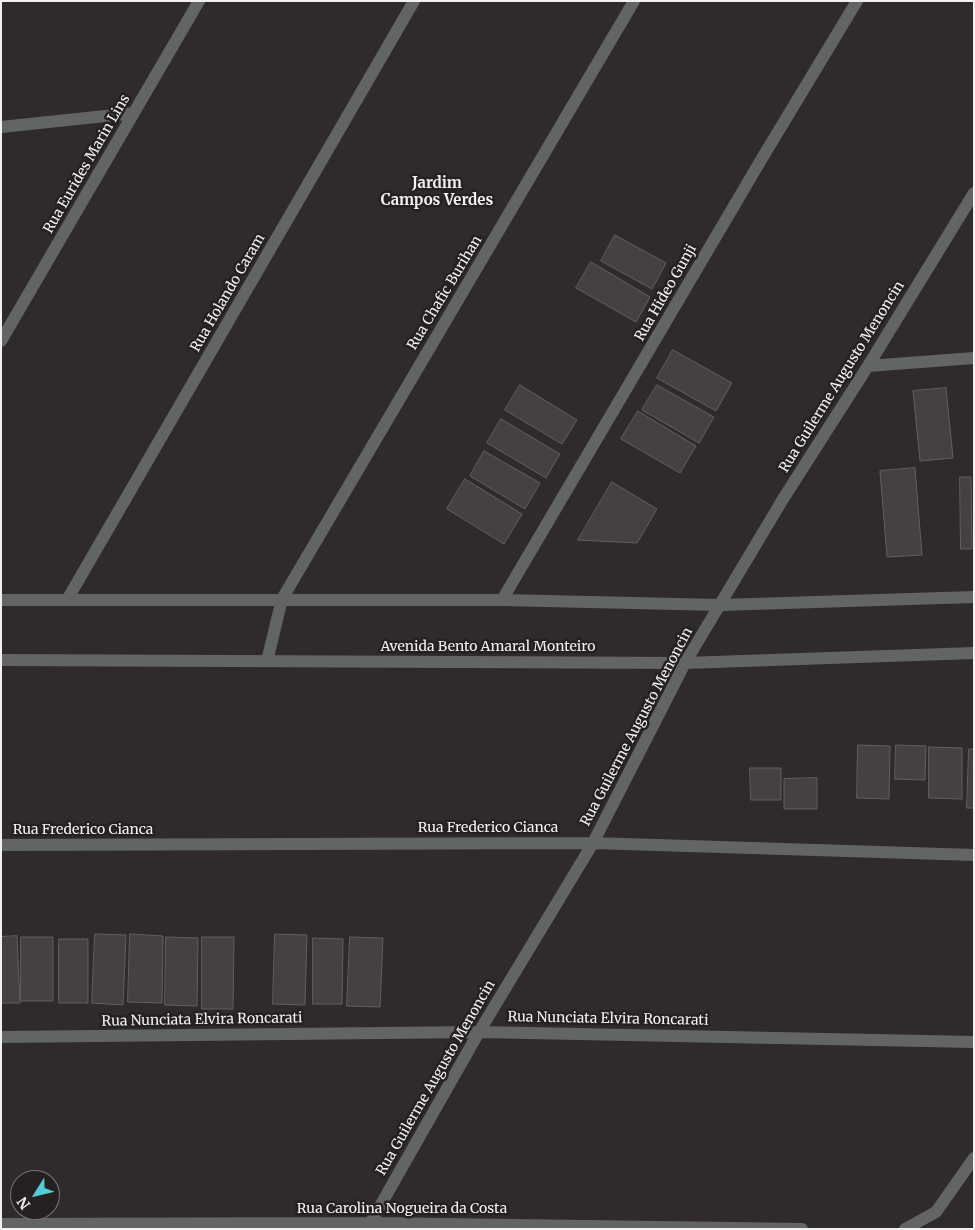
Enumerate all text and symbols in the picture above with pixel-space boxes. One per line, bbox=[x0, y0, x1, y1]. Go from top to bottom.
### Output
street label: Rua Eurides Marin Lins bbox=[40, 92, 134, 236]
district label: Jardim Campos Verdes bbox=[381, 175, 493, 210]
street label: Rua Holando Caram bbox=[187, 231, 269, 355]
street label: Rua Chafic Burihan bbox=[404, 233, 486, 353]
street label: Rua Hideo Gunji bbox=[632, 242, 700, 344]
street label: Rua Guilerme Augusto Menoncin bbox=[776, 278, 908, 476]
street label: Rua Guilerme Augusto Menoncin bbox=[577, 625, 697, 829]
street label: Avenida Bento Amaral Monteiro bbox=[381, 639, 595, 655]
street label: Rua Frederico Cianca bbox=[418, 820, 558, 836]
street label: Rua Frederico Cianca bbox=[13, 822, 153, 838]
street label: Rua Guilerme Augusto Menoncin bbox=[373, 977, 499, 1179]
street label: Rua Nunciata Elvira Roncarati bbox=[507, 1009, 709, 1029]
street label: Rua Nunciata Elvira Roncarati bbox=[101, 1010, 303, 1030]
north arrow bbox=[10, 1170, 60, 1220]
text: N bbox=[13, 1193, 34, 1213]
street label: Rua Carolina Nogueira da Costa bbox=[297, 1201, 507, 1217]

